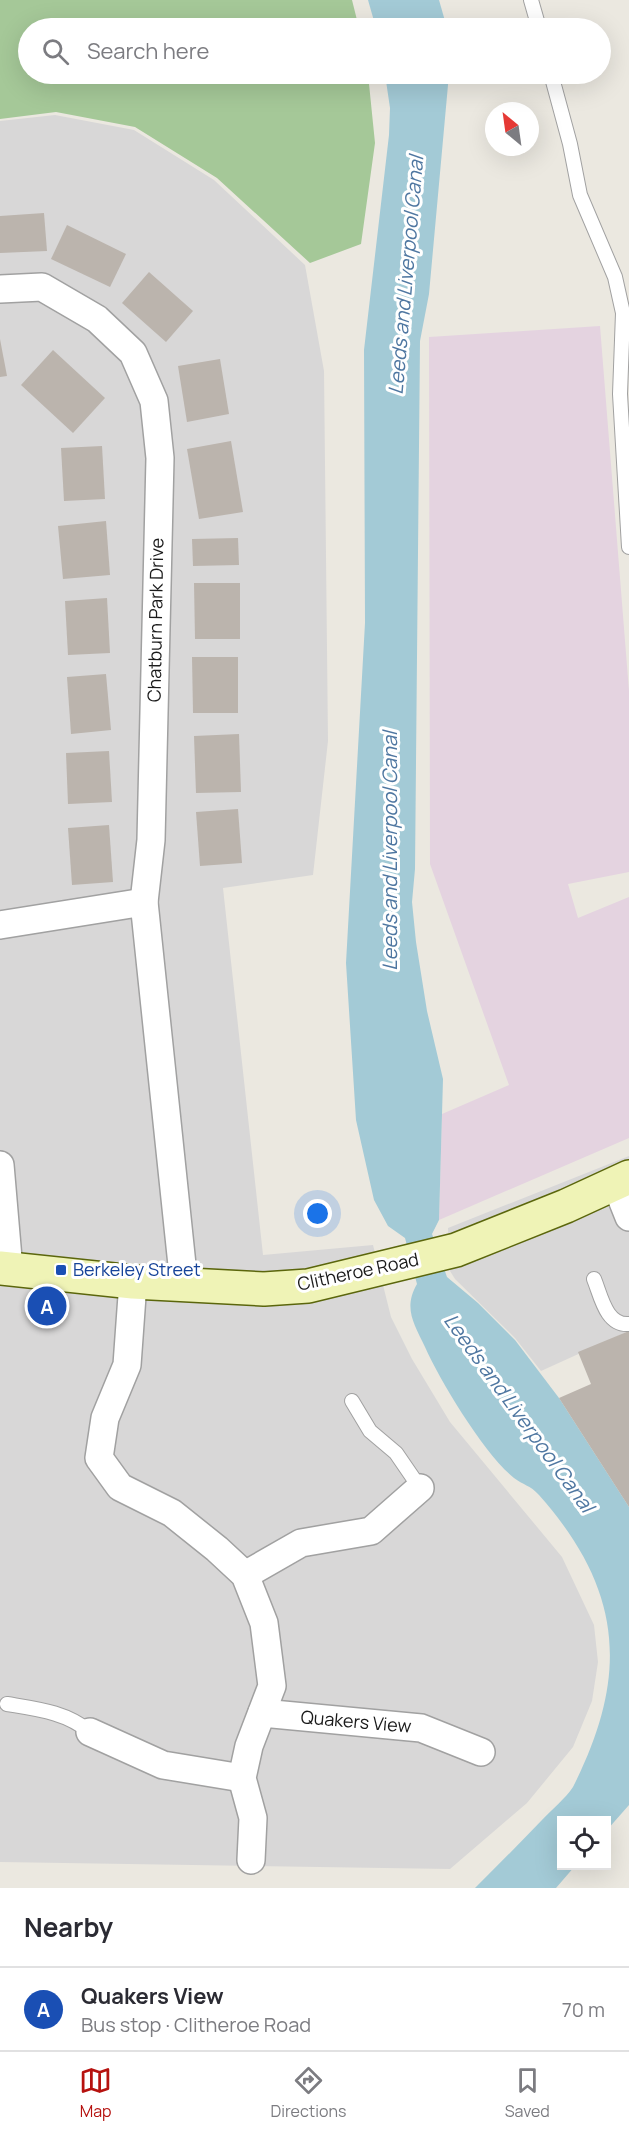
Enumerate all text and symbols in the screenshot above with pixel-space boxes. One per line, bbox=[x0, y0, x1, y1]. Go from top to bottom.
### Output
search box bbox=[18, 18, 611, 84]
icon: search bbox=[39, 35, 72, 68]
text: Search here bbox=[87, 36, 209, 66]
north arrow bbox=[485, 102, 539, 156]
water label: Leeds and Liverpool Canal bbox=[382, 152, 430, 395]
street label: Chatburn Park Drive bbox=[142, 538, 168, 702]
water label: Leeds and Liverpool Canal bbox=[376, 729, 403, 971]
your location bbox=[303, 1199, 332, 1228]
street label: Clitheroe Road bbox=[295, 1246, 421, 1296]
place label: Berkeley Street bbox=[73, 1257, 201, 1281]
marker: Berkeley Street bbox=[54, 1263, 68, 1277]
pin: A bbox=[28, 1284, 66, 1328]
water label: Leeds and Liverpool Canal bbox=[438, 1308, 602, 1519]
street label: Quakers View bbox=[300, 1704, 413, 1738]
map controls bbox=[557, 1816, 611, 1870]
button: locate bbox=[557, 1816, 611, 1870]
text: Nearby bbox=[24, 1909, 113, 1945]
text: Quakers View bbox=[81, 1981, 224, 2011]
text: A bbox=[37, 1996, 50, 2023]
text: 70 m bbox=[562, 1996, 605, 2023]
text: Bus stop · Clitheroe Road bbox=[81, 2011, 311, 2038]
tab: Map bbox=[79, 2064, 112, 2122]
tab: Directions bbox=[271, 2064, 346, 2122]
tab: Saved bbox=[505, 2064, 550, 2122]

